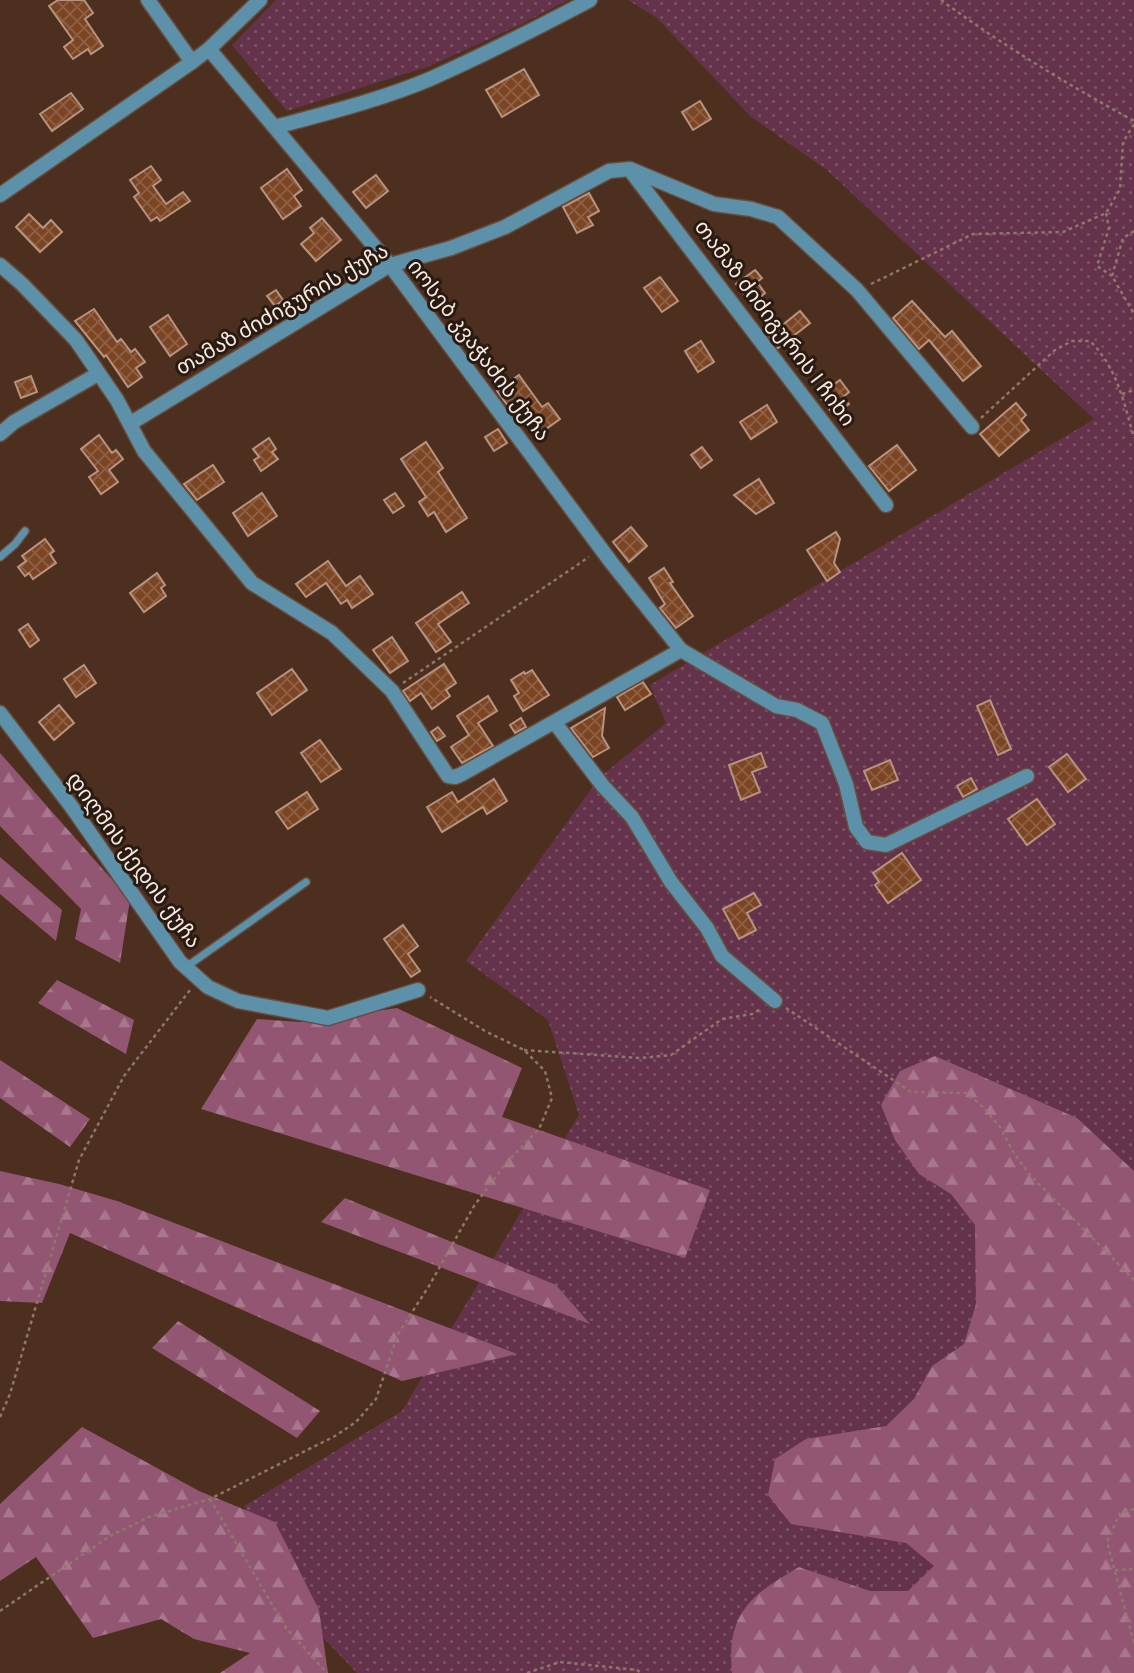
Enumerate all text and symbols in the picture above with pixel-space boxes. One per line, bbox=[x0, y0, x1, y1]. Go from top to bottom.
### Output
street label: თამაზ ძიძიგურის I ჩიხი bbox=[688, 214, 863, 432]
street label: თამაზ ძიძიგურის ქუჩა bbox=[170, 236, 394, 382]
street label: იოსებ კვაჭაძის ქუჩა bbox=[401, 253, 557, 447]
street label: დიღმის ქედის ქუჩა bbox=[61, 766, 208, 954]

